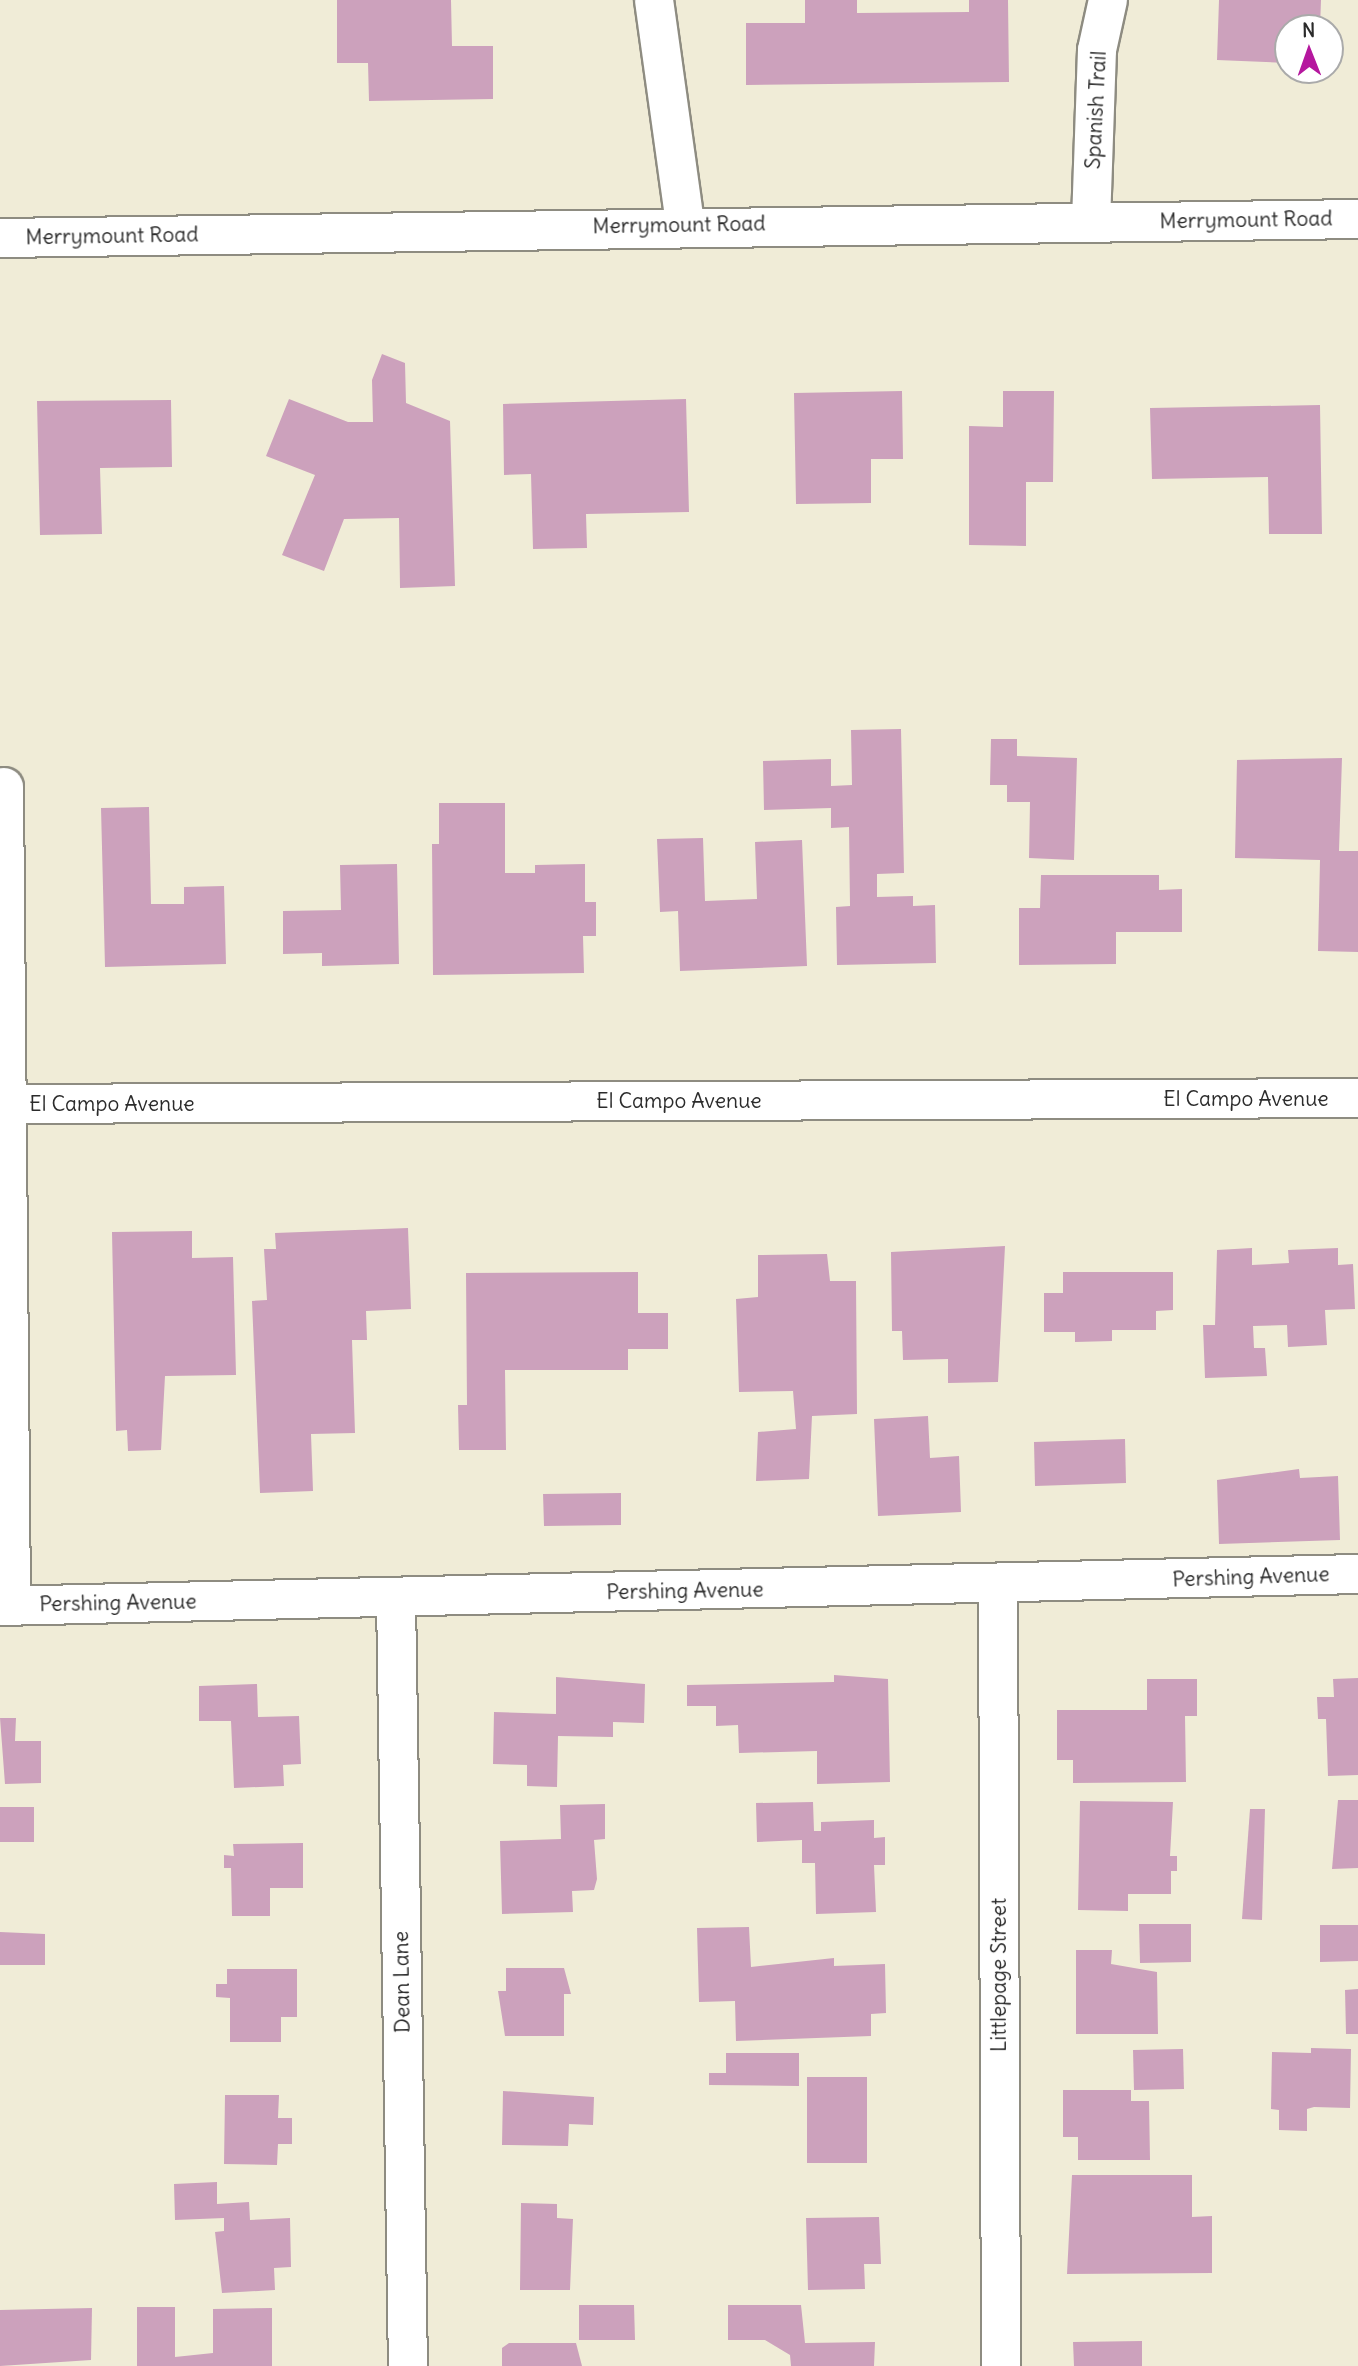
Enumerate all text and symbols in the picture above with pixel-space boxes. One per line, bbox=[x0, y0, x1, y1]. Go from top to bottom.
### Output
north arrow bbox=[1274, 14, 1344, 84]
text: N bbox=[1302, 18, 1315, 42]
street label: Spanish Trail bbox=[1080, 50, 1112, 170]
street label: Merrymount Road bbox=[1159, 206, 1333, 234]
street label: Merrymount Road bbox=[592, 211, 766, 239]
street label: Merrymount Road bbox=[25, 222, 199, 250]
street label: El Campo Avenue bbox=[1163, 1086, 1329, 1112]
street label: El Campo Avenue bbox=[596, 1088, 762, 1114]
street label: El Campo Avenue bbox=[29, 1091, 195, 1117]
street label: Pershing Avenue bbox=[1172, 1562, 1330, 1592]
street label: Pershing Avenue bbox=[606, 1577, 764, 1605]
street label: Pershing Avenue bbox=[39, 1589, 197, 1617]
street label: Littlepage Street bbox=[986, 1898, 1012, 2052]
street label: Dean Lane bbox=[389, 1931, 415, 2033]

